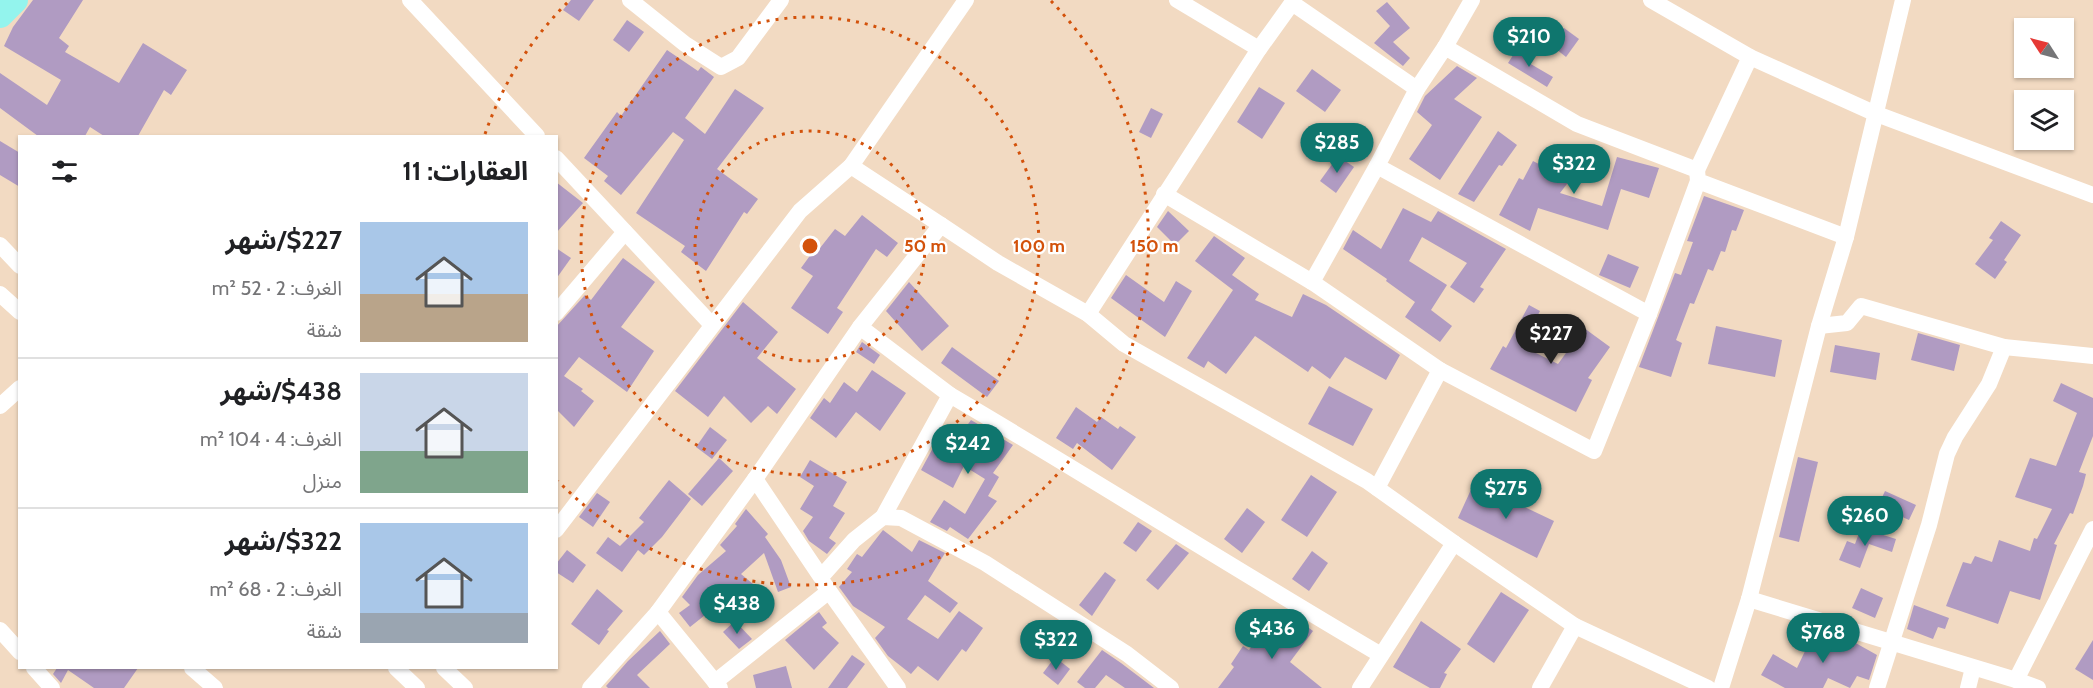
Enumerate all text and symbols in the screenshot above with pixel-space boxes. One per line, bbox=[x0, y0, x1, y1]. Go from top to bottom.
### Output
pin: $210 bbox=[1493, 17, 1565, 68]
north arrow bbox=[2014, 18, 2074, 78]
map controls bbox=[2014, 18, 2074, 150]
text: $210 bbox=[1507, 24, 1551, 48]
button: layers bbox=[2014, 90, 2074, 150]
pin: $285 bbox=[1301, 123, 1373, 174]
text: $285 bbox=[1315, 130, 1360, 154]
pin: $322 bbox=[1538, 144, 1610, 195]
text: $322 bbox=[1552, 151, 1596, 175]
icon: filters bbox=[48, 155, 81, 188]
text: العقارات: 11 bbox=[402, 155, 528, 187]
text: $227/شهر bbox=[226, 224, 342, 256]
text: 50 m bbox=[904, 235, 946, 257]
text: 100 m bbox=[1013, 235, 1065, 257]
text: 150 m bbox=[1130, 235, 1178, 257]
centre of rings bbox=[800, 236, 820, 256]
icon: home bbox=[408, 246, 480, 318]
text: الغرف: 2 · 52 m² bbox=[212, 276, 342, 300]
pin: $227 bbox=[1515, 314, 1587, 365]
text: شقة bbox=[307, 318, 342, 342]
text: $227 bbox=[1530, 321, 1572, 345]
text: $438/شهر bbox=[220, 375, 342, 407]
icon: home bbox=[408, 397, 480, 469]
pin: $242 bbox=[932, 424, 1004, 475]
text: الغرف: 4 · 104 m² bbox=[200, 427, 342, 451]
text: $242 bbox=[945, 431, 991, 455]
text: منزل bbox=[303, 469, 342, 493]
pin: $275 bbox=[1470, 469, 1542, 520]
text: $275 bbox=[1484, 476, 1528, 500]
pin: $260 bbox=[1829, 496, 1901, 547]
text: $260 bbox=[1841, 503, 1889, 527]
text: $322/شهر bbox=[225, 525, 342, 557]
icon: home bbox=[408, 547, 480, 619]
text: الغرف: 2 · 68 m² bbox=[210, 577, 342, 601]
pin: $438 bbox=[701, 584, 773, 635]
text: $438 bbox=[714, 591, 760, 615]
pin: $436 bbox=[1236, 609, 1308, 660]
pin: $768 bbox=[1787, 613, 1859, 664]
text: $436 bbox=[1249, 616, 1295, 640]
text: شقة bbox=[307, 619, 342, 643]
pin: $322 bbox=[1020, 620, 1092, 671]
text: $768 bbox=[1801, 620, 1845, 644]
text: $322 bbox=[1034, 627, 1078, 651]

